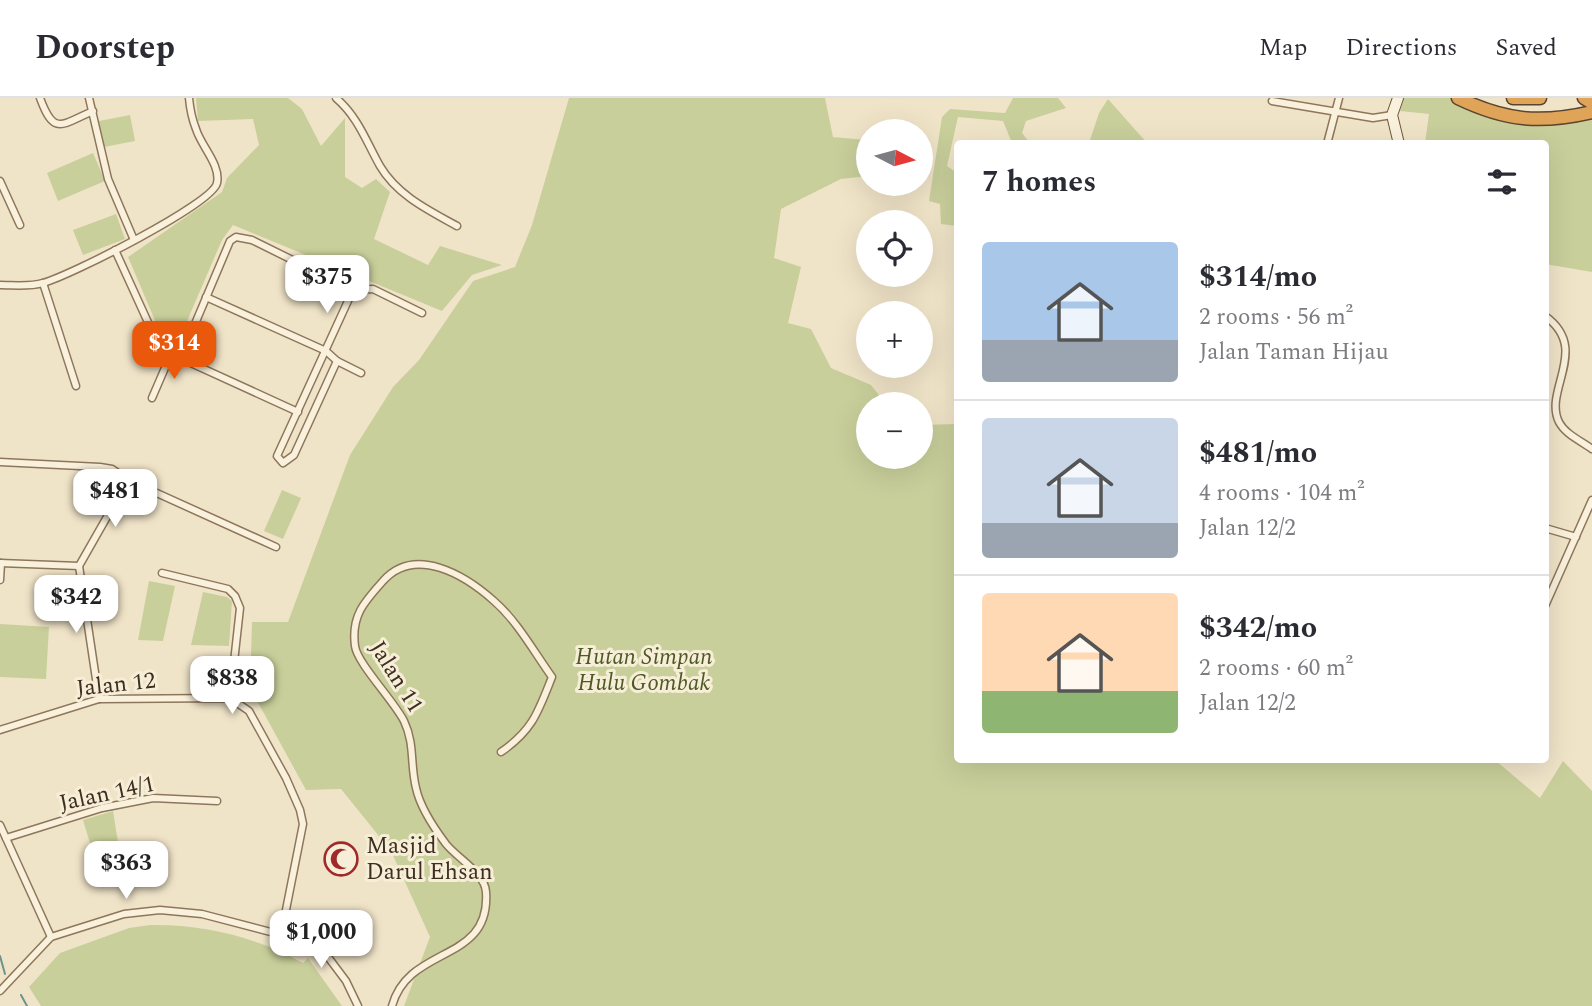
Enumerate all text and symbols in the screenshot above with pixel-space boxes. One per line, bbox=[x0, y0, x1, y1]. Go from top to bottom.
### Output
text: Doorstep bbox=[35, 23, 175, 73]
text: Map bbox=[1259, 30, 1307, 66]
text: Directions bbox=[1345, 30, 1457, 66]
text: Saved bbox=[1495, 30, 1557, 66]
north arrow bbox=[856, 119, 933, 196]
map controls bbox=[856, 119, 933, 469]
text: 7 homes bbox=[982, 159, 1096, 205]
icon: filters bbox=[1483, 163, 1521, 201]
button: locate bbox=[856, 210, 933, 287]
text: $314/mo bbox=[1199, 254, 1317, 300]
pin: $375 bbox=[286, 256, 368, 315]
text: $375 bbox=[301, 260, 353, 295]
icon: home bbox=[1038, 270, 1122, 354]
text: 2 rooms · 56 m² bbox=[1199, 300, 1353, 335]
button: + bbox=[856, 301, 933, 378]
pin: $314 bbox=[133, 322, 215, 381]
text: $314 bbox=[148, 326, 200, 361]
text: Jalan Taman Hijau bbox=[1199, 335, 1389, 370]
button: − bbox=[856, 392, 933, 469]
text: $481/mo bbox=[1199, 430, 1317, 476]
icon: home bbox=[1038, 446, 1122, 530]
pin: $481 bbox=[74, 470, 156, 529]
text: $481 bbox=[89, 474, 141, 509]
text: 4 rooms · 104 m² bbox=[1199, 476, 1365, 511]
text: Jalan 12/2 bbox=[1199, 511, 1296, 546]
pin: $342 bbox=[35, 575, 117, 635]
text: $342 bbox=[50, 580, 102, 615]
text: $342/mo bbox=[1199, 605, 1317, 651]
icon: home bbox=[1038, 621, 1122, 705]
street label: Jalan 11 bbox=[360, 634, 432, 720]
park label: Hutan Simpan Hulu Gombak bbox=[576, 640, 712, 701]
text: 2 rooms · 60 m² bbox=[1199, 651, 1353, 686]
pin: $838 bbox=[191, 656, 273, 716]
text: $838 bbox=[206, 661, 258, 696]
street label: Jalan 12 bbox=[75, 663, 157, 707]
text: Jalan 12/2 bbox=[1199, 686, 1296, 721]
street label: Jalan 14/1 bbox=[56, 767, 158, 821]
place label: Masjid Darul Ehsan bbox=[366, 829, 493, 890]
mosque icon: Masjid Darul Ehsan bbox=[322, 840, 360, 878]
pin: $363 bbox=[85, 842, 167, 901]
text: $363 bbox=[100, 846, 152, 881]
pin: $1,000 bbox=[264, 910, 378, 970]
text: $1,000 bbox=[286, 915, 356, 950]

